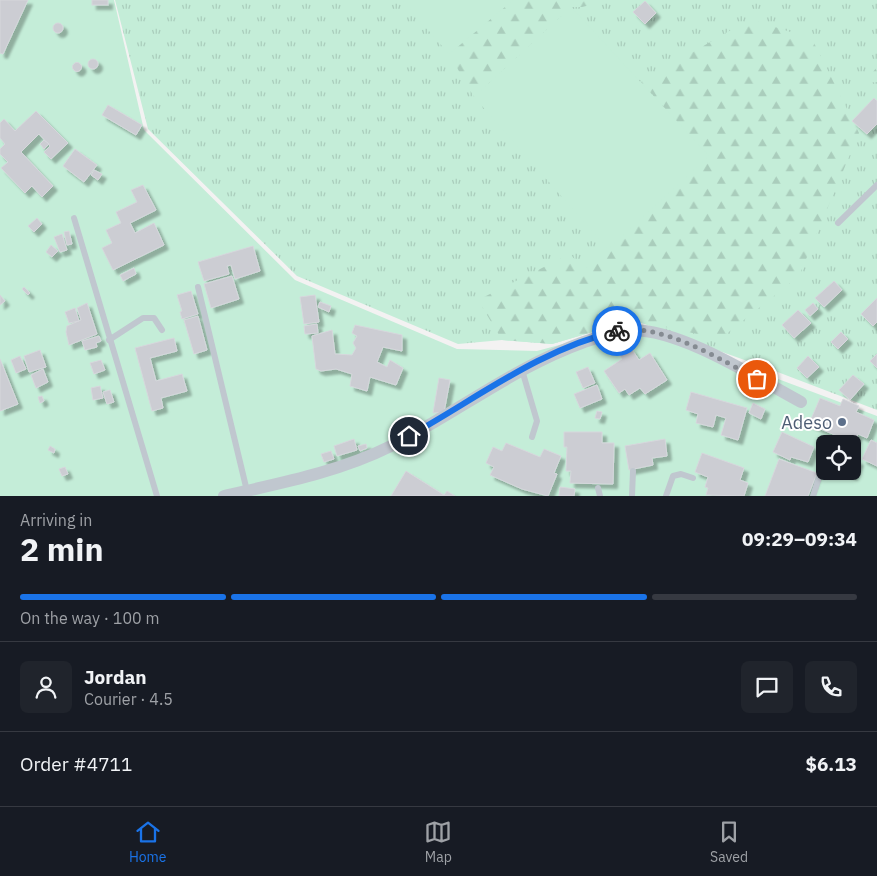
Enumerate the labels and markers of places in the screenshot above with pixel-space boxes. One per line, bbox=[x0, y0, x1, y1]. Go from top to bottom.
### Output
pin bbox=[736, 358, 778, 400]
place label: Adeso bbox=[781, 411, 832, 434]
pin bbox=[388, 415, 430, 457]
marker: Adeso bbox=[836, 416, 848, 428]

